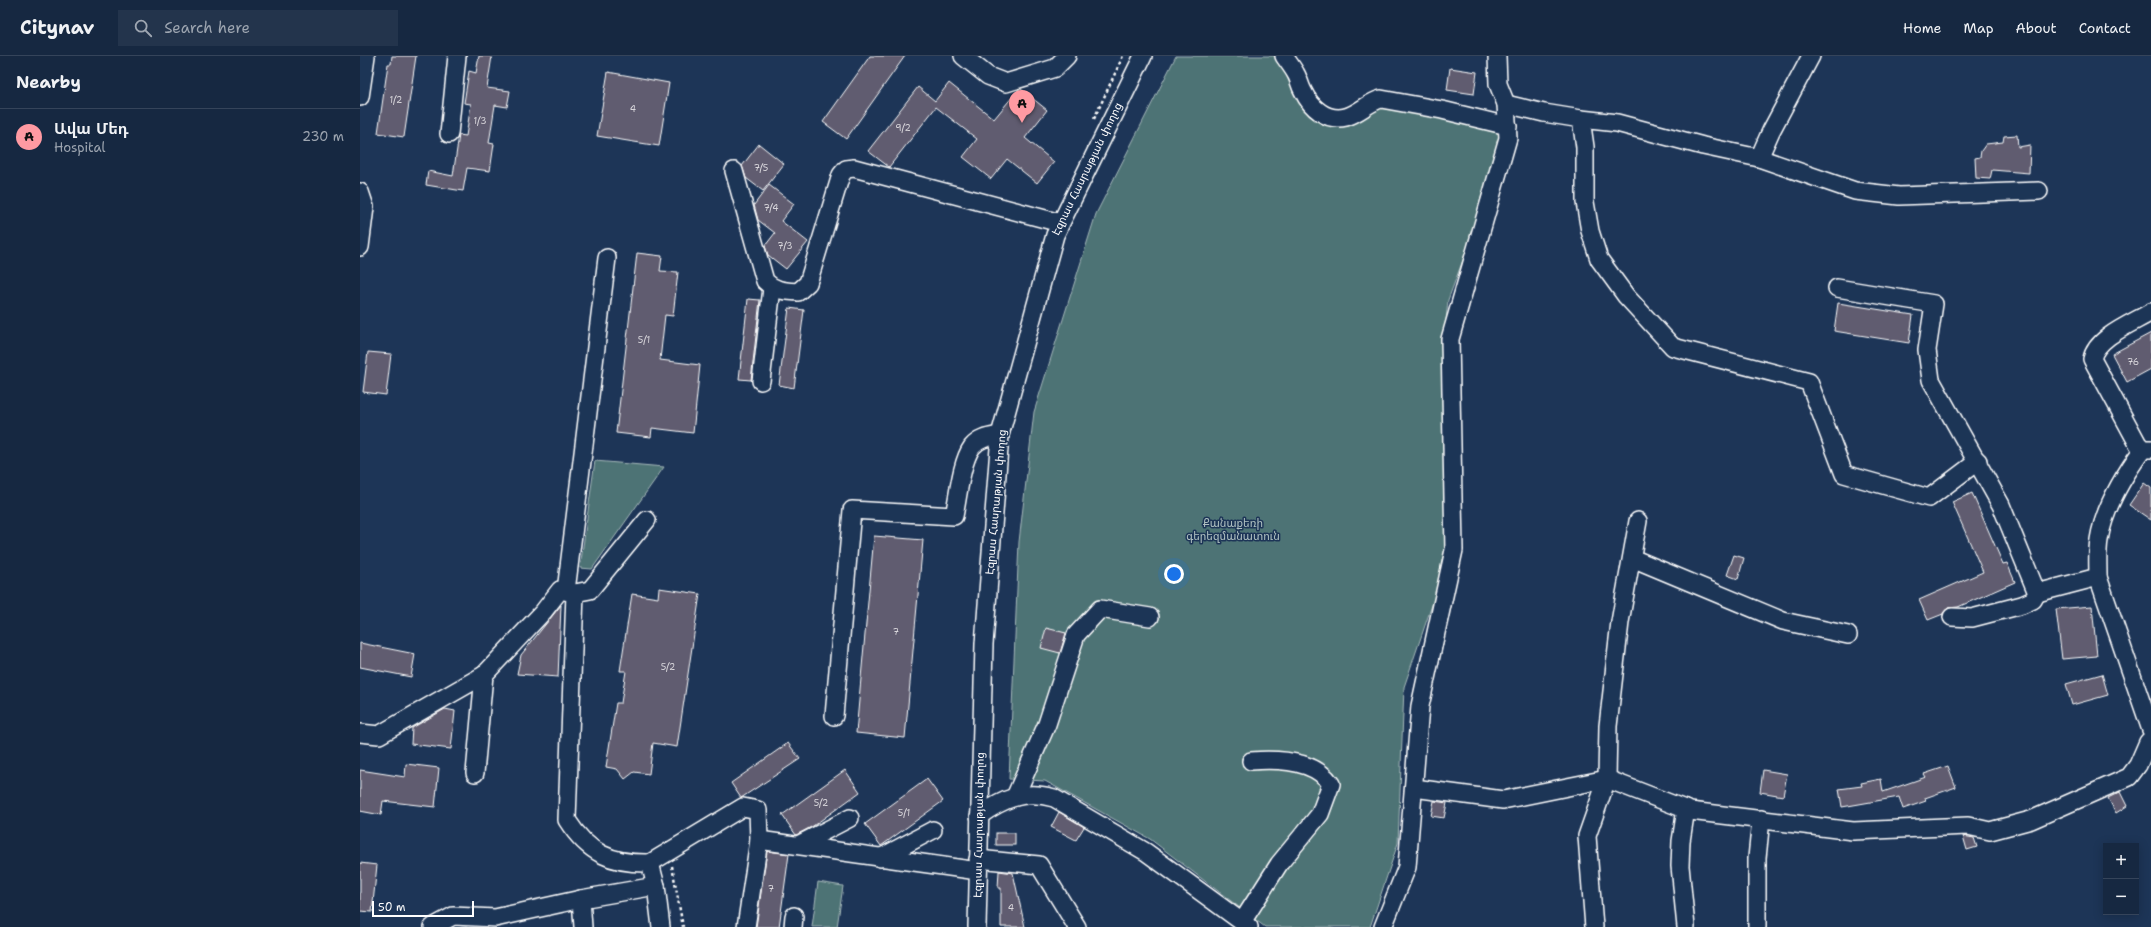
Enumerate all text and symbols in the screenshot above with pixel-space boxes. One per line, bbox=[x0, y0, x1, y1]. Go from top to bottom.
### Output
search box bbox=[118, 10, 398, 46]
text: Citynav bbox=[20, 15, 94, 40]
icon: search bbox=[132, 17, 154, 39]
text: Search here bbox=[164, 18, 250, 38]
text: Home bbox=[1903, 19, 1942, 37]
text: Map bbox=[1964, 19, 1994, 37]
text: About bbox=[2016, 19, 2057, 37]
text: Contact bbox=[2079, 19, 2131, 37]
text: Nearby bbox=[16, 71, 81, 93]
pin: A bbox=[1009, 90, 1035, 123]
house number: 1/2 bbox=[390, 94, 402, 106]
street label: Էզրաս Հասրաթյան փողոց bbox=[1048, 100, 1126, 238]
house number: 4 bbox=[630, 103, 636, 115]
house number: 1/3 bbox=[474, 115, 486, 127]
text: Ավա Մեդ bbox=[54, 119, 129, 139]
house number: 9/2 bbox=[895, 122, 911, 134]
text: A bbox=[24, 128, 34, 145]
text: 230 m bbox=[302, 128, 344, 145]
text: Hospital bbox=[54, 139, 105, 156]
house number: 7/5 bbox=[754, 162, 768, 174]
house number: 7/4 bbox=[764, 202, 778, 214]
house number: 7/3 bbox=[777, 240, 793, 252]
house number: 5/1 bbox=[638, 334, 650, 346]
house number: 76 bbox=[2127, 356, 2139, 368]
street label: Էզրաս Հասրաթյան փողոց bbox=[982, 429, 1010, 575]
park label: Քանաքեռի գերեզմանատուն bbox=[1186, 516, 1280, 544]
your location bbox=[1164, 564, 1184, 584]
house number: 7 bbox=[893, 626, 899, 638]
house number: 5/2 bbox=[661, 661, 675, 673]
street label: Էզրաս Հասրաթյան փողոց bbox=[970, 752, 988, 898]
house number: 5/2 bbox=[814, 797, 828, 809]
house number: 5/1 bbox=[898, 807, 910, 819]
map controls bbox=[2103, 843, 2139, 915]
button: + bbox=[2103, 843, 2139, 879]
button: − bbox=[2103, 879, 2139, 915]
house number: 7 bbox=[768, 883, 774, 895]
scale bar bbox=[372, 899, 474, 918]
text: 50 m bbox=[378, 900, 406, 915]
house number: 4 bbox=[1008, 902, 1014, 914]

